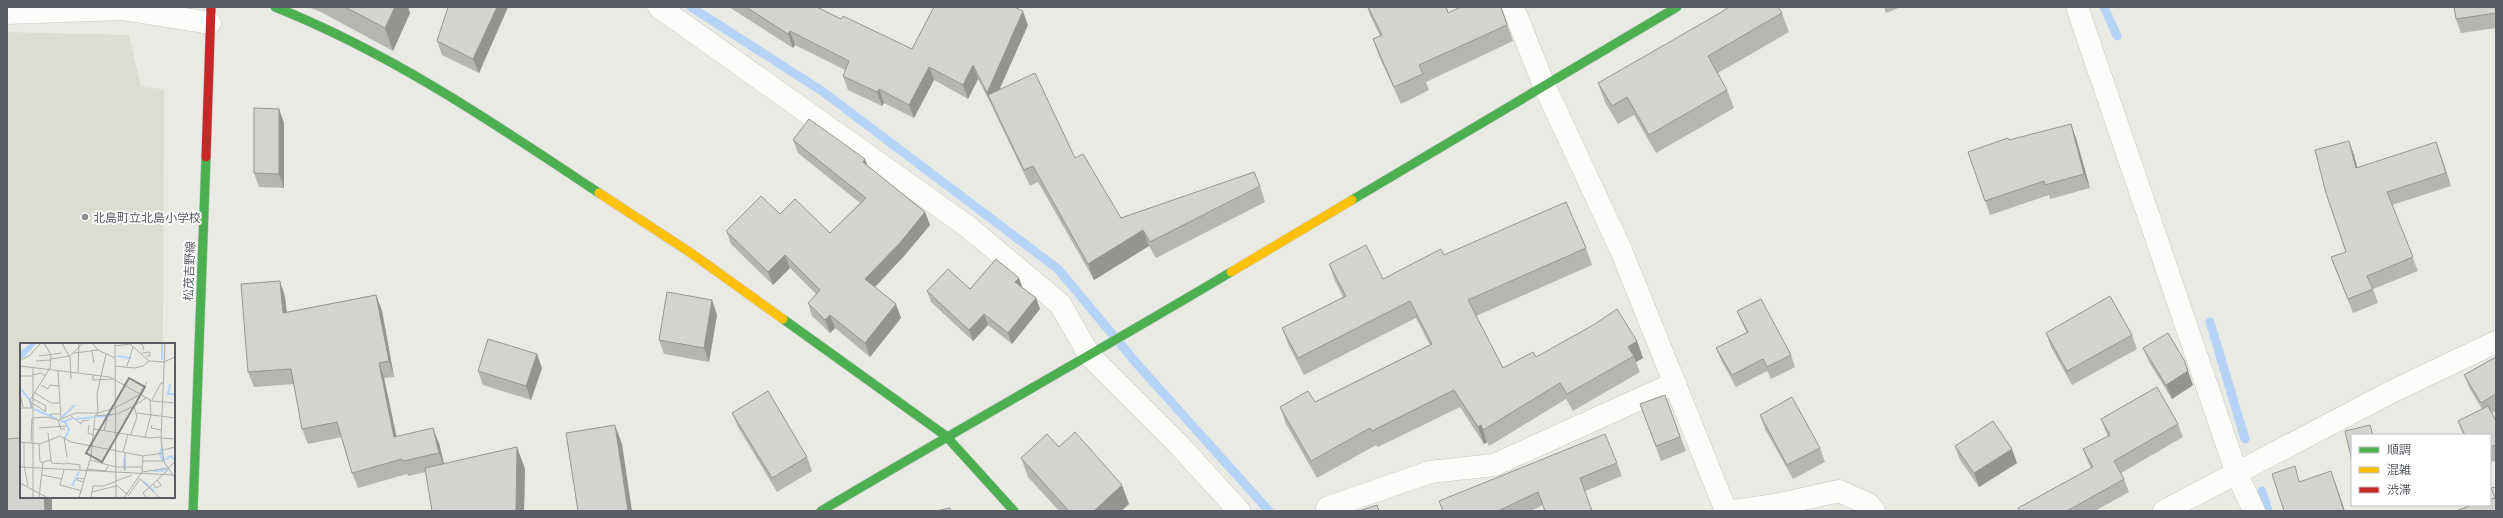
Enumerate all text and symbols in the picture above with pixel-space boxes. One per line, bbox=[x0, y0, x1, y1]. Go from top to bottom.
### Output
place label: 北島町立北島小学校 bbox=[93, 208, 201, 227]
marker: 北島町立北島小学校 bbox=[80, 212, 90, 222]
street label: 松茂吉野線 bbox=[178, 241, 200, 301]
inset map bbox=[20, 343, 175, 498]
legend bbox=[2351, 434, 2491, 506]
text: 順調 bbox=[2387, 440, 2411, 459]
text: 混雑 bbox=[2387, 460, 2411, 479]
text: 渋滞 bbox=[2387, 480, 2411, 499]

